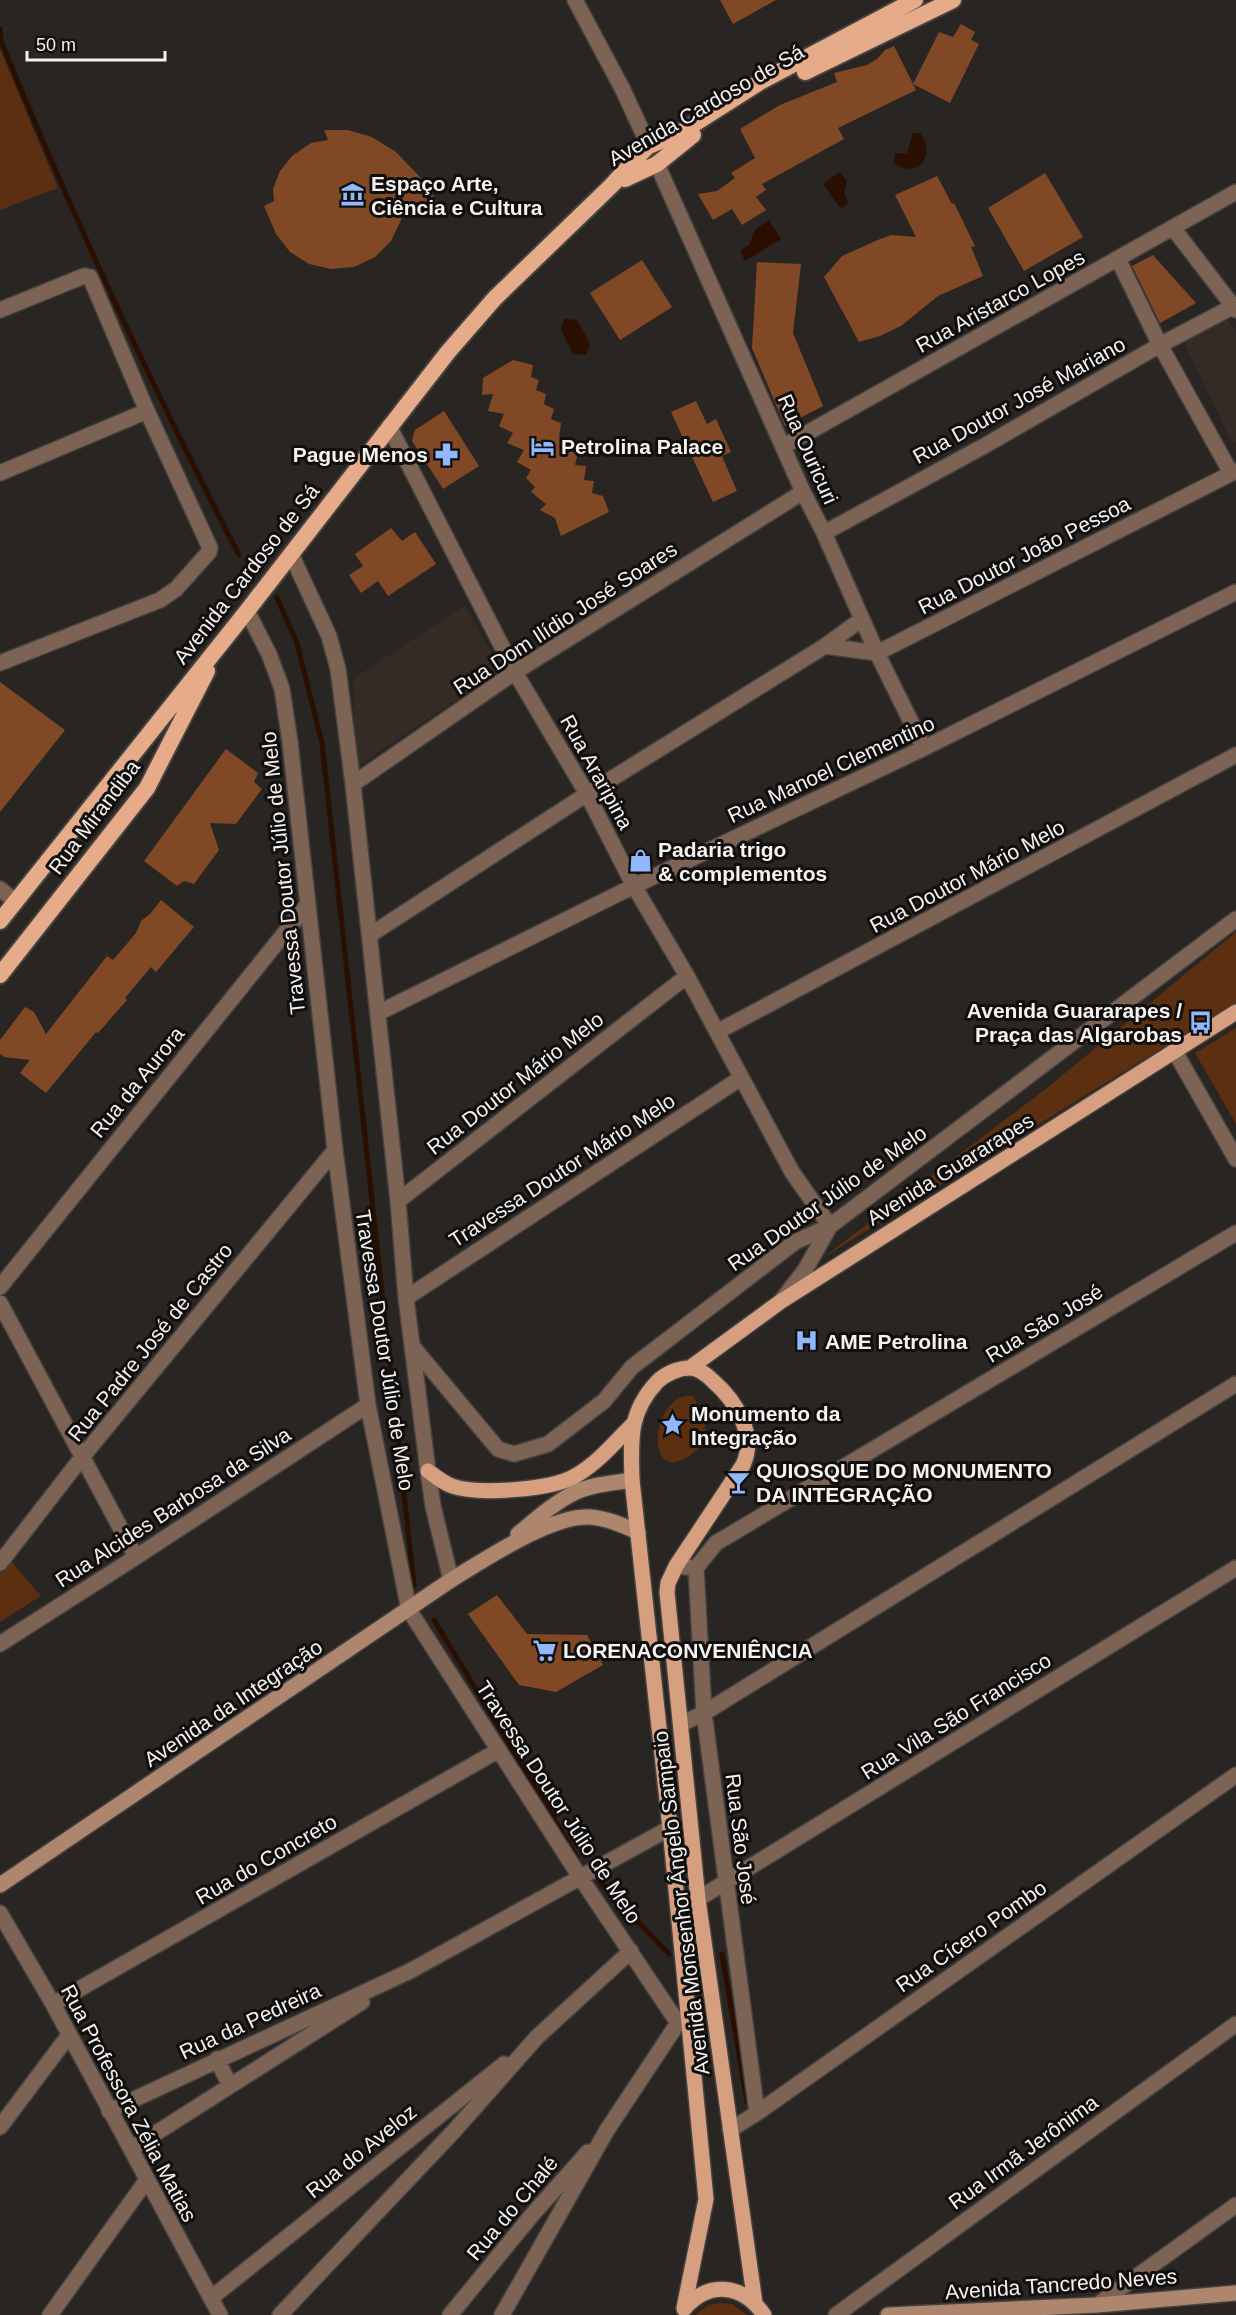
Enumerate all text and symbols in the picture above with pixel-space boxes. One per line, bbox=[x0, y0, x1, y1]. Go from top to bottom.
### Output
scale bar bbox=[27, 24, 165, 62]
text: 50 m bbox=[36, 35, 76, 55]
street label: Avenida Cardoso de Sá bbox=[604, 40, 808, 170]
place label: Espaço Arte, Ciência e Cultura bbox=[371, 172, 543, 219]
museum icon: Espaço Arte, Ciência e Cultura bbox=[340, 182, 366, 208]
street label: Rua Aristarco Lopes bbox=[912, 245, 1088, 357]
street label: Rua Doutor José Mariano bbox=[909, 332, 1129, 468]
street label: Rua Ouricuri bbox=[774, 390, 842, 508]
hotel icon: Petrolina Palace bbox=[530, 433, 556, 459]
place label: Petrolina Palace bbox=[561, 435, 723, 458]
pharmacy icon: Pague Menos bbox=[433, 441, 459, 467]
place label: Pague Menos bbox=[293, 443, 428, 466]
street label: Avenida Cardoso de Sá bbox=[169, 479, 323, 668]
street label: Rua Doutor João Pessoa bbox=[914, 491, 1134, 619]
street label: Rua Dom Ilídio José Soares bbox=[449, 537, 681, 699]
street label: Rua Araripina bbox=[556, 711, 638, 833]
street label: Rua Manoel Clementino bbox=[724, 711, 938, 827]
street label: Travessa Doutor Júlio de Melo bbox=[257, 731, 309, 1015]
street label: Rua Mirandiba bbox=[44, 755, 144, 878]
street label: Rua Doutor Mário Melo bbox=[866, 815, 1068, 937]
place label: Padaria trigo & complementos bbox=[658, 838, 827, 885]
shop icon: Padaria trigo & complementos bbox=[627, 848, 653, 874]
place label: Avenida Guararapes / Praça das Algarobas bbox=[967, 999, 1182, 1046]
street label: Rua Doutor Mário Melo bbox=[422, 1007, 608, 1159]
bus stop icon: Avenida Guararapes / Praça das Algarobas bbox=[1187, 1009, 1213, 1035]
street label: Rua da Aurora bbox=[85, 1022, 189, 1142]
street label: Travessa Doutor Mário Melo bbox=[445, 1088, 679, 1252]
street label: Avenida Guararapes bbox=[862, 1108, 1038, 1230]
street label: Rua Doutor Júlio de Melo bbox=[723, 1121, 931, 1275]
street label: Travessa Doutor Júlio de Melo bbox=[351, 1208, 419, 1492]
street label: Rua Padre José de Castro bbox=[63, 1239, 237, 1445]
street label: Rua São José bbox=[982, 1279, 1106, 1367]
hospital icon: AME Petrolina bbox=[794, 1328, 820, 1354]
place label: AME Petrolina bbox=[825, 1330, 968, 1353]
place label: Monumento da Integração bbox=[691, 1402, 841, 1449]
place icon: Monumento da Integração bbox=[660, 1412, 686, 1438]
street label: Rua Alcides Barbosa da Silva bbox=[51, 1422, 295, 1592]
place label: QUIOSQUE DO MONUMENTO DA INTEGRAÇÃO bbox=[756, 1459, 1052, 1506]
bar icon: QUIOSQUE DO MONUMENTO DA INTEGRAÇÃO bbox=[725, 1469, 751, 1495]
street label: Avenida da Integração bbox=[140, 1635, 326, 1771]
supermarket icon: LORENACONVENIÊNCIA bbox=[532, 1637, 558, 1663]
place label: LORENACONVENIÊNCIA bbox=[563, 1639, 813, 1662]
street label: Rua Vila São Francisco bbox=[857, 1648, 1055, 1784]
street label: Travessa Doutor Júlio de Melo bbox=[472, 1677, 646, 1927]
street label: Avenida Monsenhor Ângelo Sampaio bbox=[648, 1730, 714, 2076]
street label: Rua São José bbox=[722, 1772, 760, 1906]
street label: Rua do Concreto bbox=[192, 1809, 340, 1909]
street label: Rua Cícero Pombo bbox=[891, 1875, 1051, 1997]
street label: Rua da Pedreira bbox=[176, 1978, 324, 2064]
street label: Rua Professora Zélia Matias bbox=[57, 1981, 201, 2225]
street label: Rua Irmã Jerônima bbox=[944, 2090, 1102, 2214]
street label: Rua do Aveloz bbox=[301, 2100, 421, 2202]
street label: Rua do Chalé bbox=[462, 2151, 562, 2265]
street label: Avenida Tancredo Neves bbox=[944, 2264, 1178, 2304]

